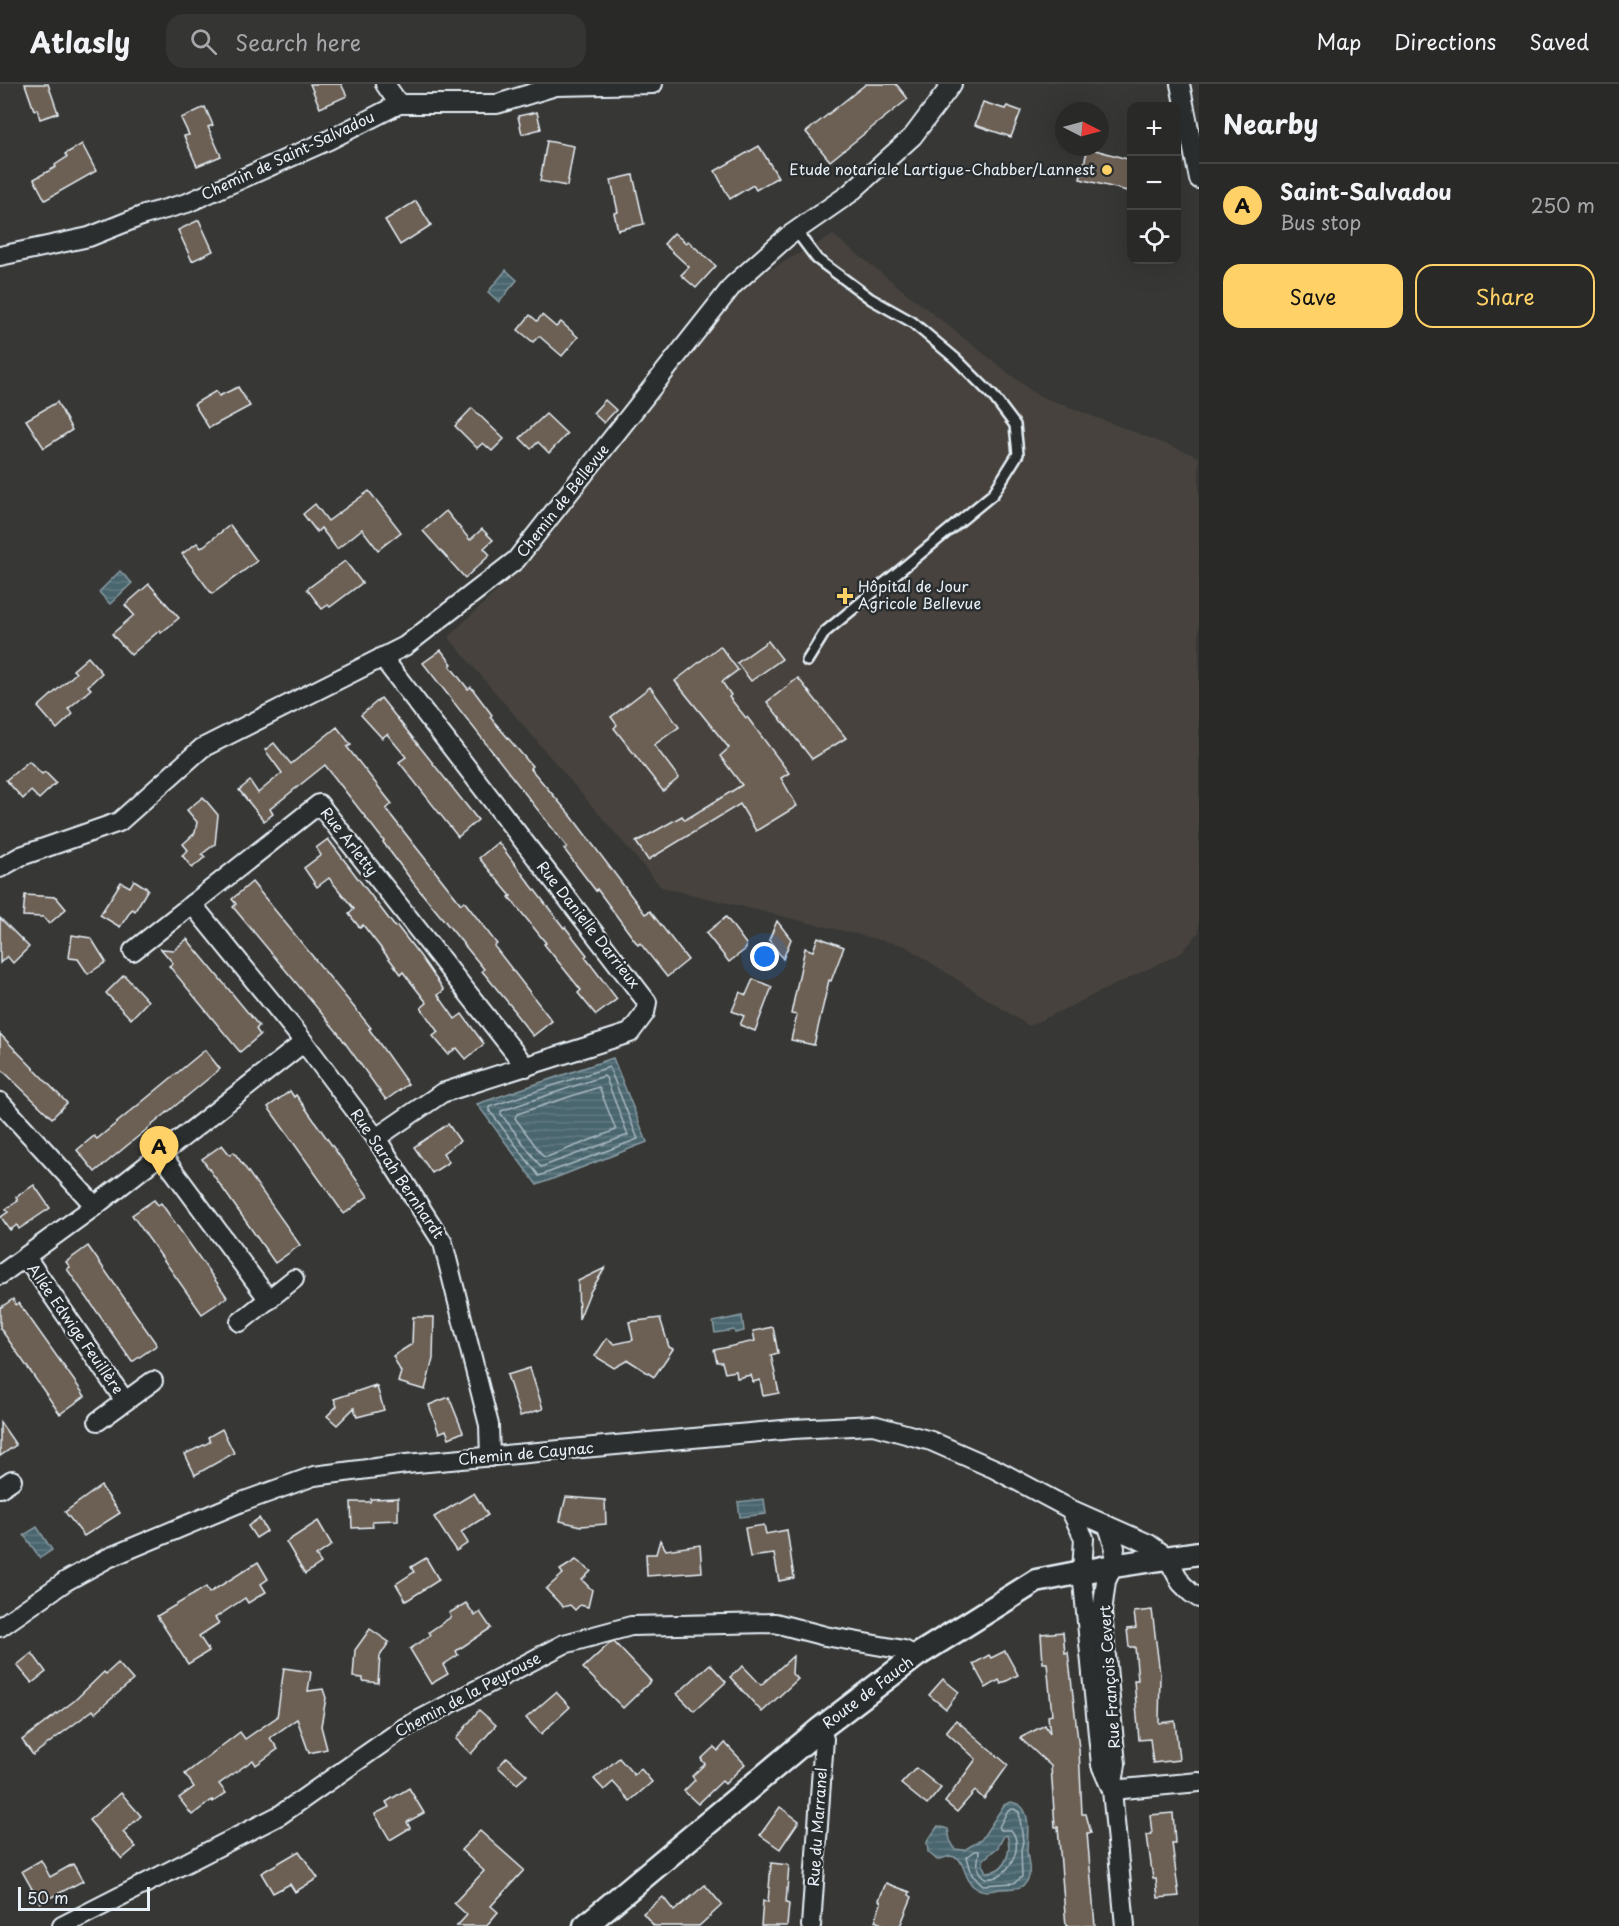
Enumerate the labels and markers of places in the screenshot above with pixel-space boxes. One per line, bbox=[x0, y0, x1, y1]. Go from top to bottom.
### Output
place label: Etude notariale Lartigue-Chabber/Lannest bbox=[789, 157, 1095, 180]
marker: Etude notariale Lartigue-Chabber/Lannest bbox=[1100, 163, 1114, 177]
place label: Hôpital de Jour Agricole Bellevue bbox=[858, 574, 981, 614]
marker: Hôpital de Jour Agricole Bellevue bbox=[836, 587, 854, 605]
pin: A bbox=[140, 1126, 178, 1176]

